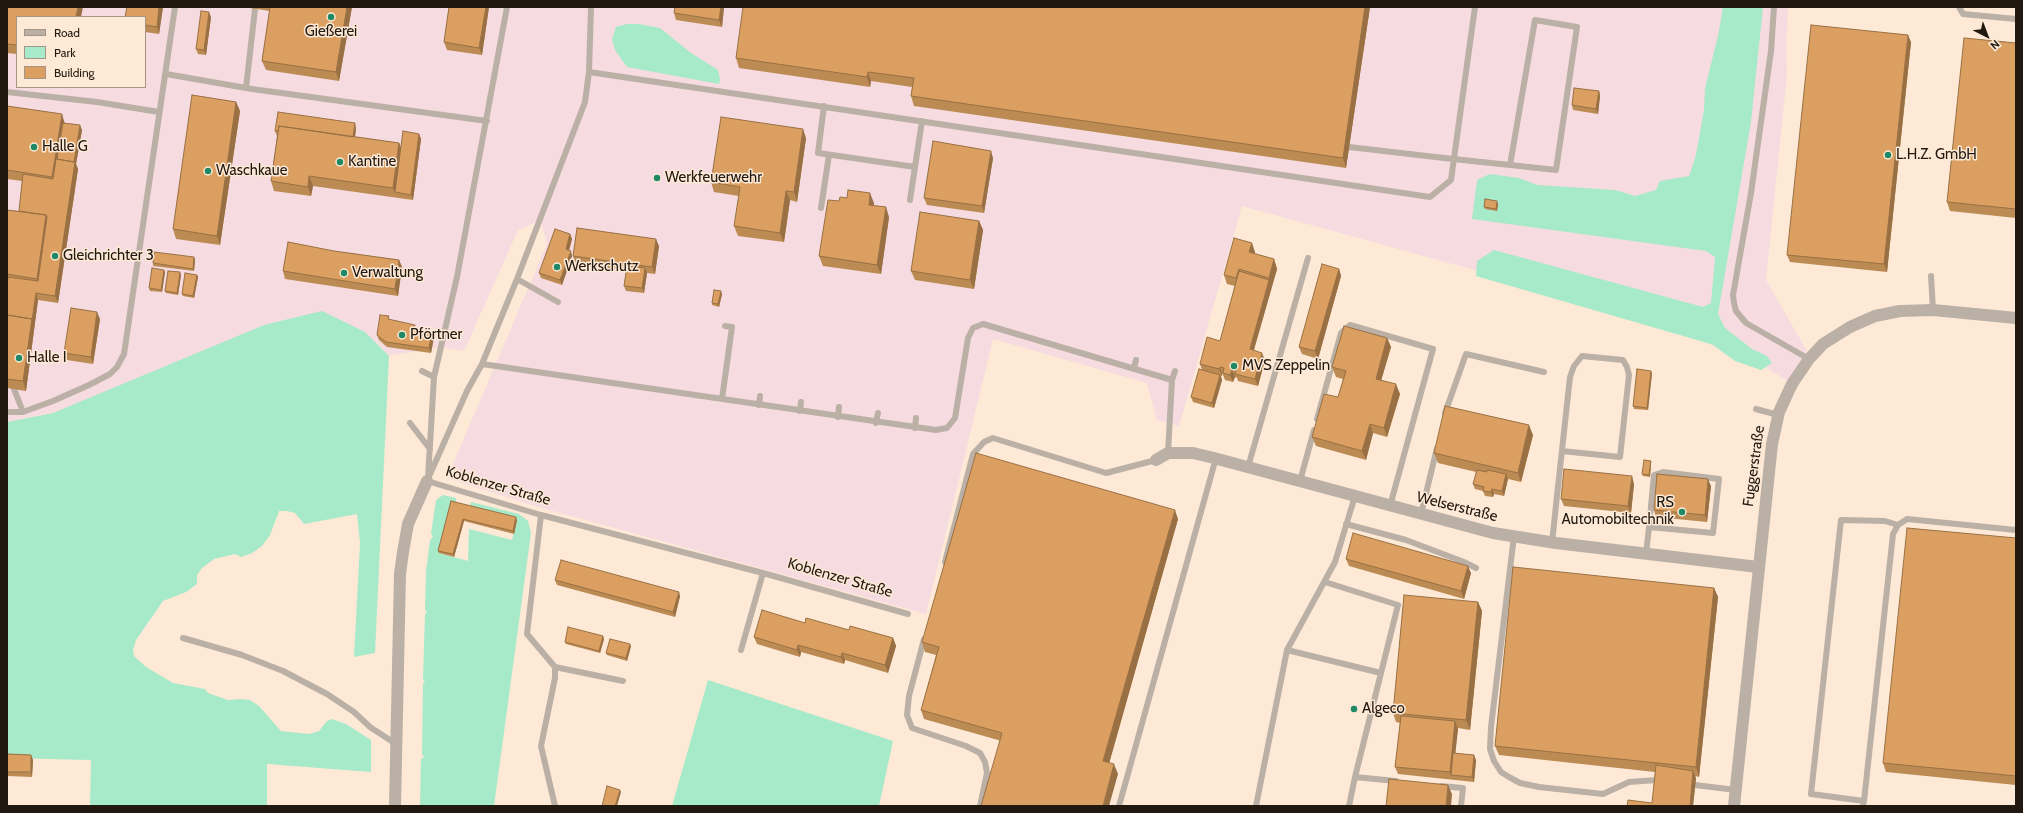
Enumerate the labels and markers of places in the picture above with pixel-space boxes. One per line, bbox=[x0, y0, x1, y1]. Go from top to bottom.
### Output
marker: Gießerei bbox=[326, 12, 336, 22]
place label: Gießerei bbox=[305, 23, 357, 41]
place label: Halle G bbox=[42, 138, 88, 156]
marker: Halle G bbox=[29, 142, 39, 152]
place label: L.H.Z. GmbH bbox=[1896, 146, 1977, 164]
marker: L.H.Z. GmbH bbox=[1883, 150, 1893, 160]
place label: Kantine bbox=[348, 153, 396, 171]
marker: Kantine bbox=[335, 157, 345, 167]
place label: Waschkaue bbox=[216, 162, 287, 180]
marker: Waschkaue bbox=[203, 166, 213, 176]
place label: Werkfeuerwehr bbox=[665, 169, 762, 187]
marker: Werkfeuerwehr bbox=[652, 173, 662, 183]
place label: Gleichrichter 3 bbox=[63, 247, 154, 265]
marker: Gleichrichter 3 bbox=[50, 251, 60, 261]
place label: Werkschutz bbox=[565, 258, 639, 276]
marker: Werkschutz bbox=[552, 262, 562, 272]
place label: Verwaltung bbox=[352, 264, 423, 282]
marker: Verwaltung bbox=[339, 268, 349, 278]
place label: Pförtner bbox=[410, 326, 462, 344]
marker: Pförtner bbox=[397, 330, 407, 340]
place label: Halle I bbox=[27, 349, 67, 367]
marker: Halle I bbox=[14, 353, 24, 363]
place label: MVS Zeppelin bbox=[1242, 357, 1330, 375]
marker: MVS Zeppelin bbox=[1229, 361, 1239, 371]
place label: RS Automobiltechnik bbox=[1562, 494, 1674, 529]
marker: RS Automobiltechnik bbox=[1677, 507, 1687, 517]
place label: Algeco bbox=[1362, 700, 1405, 718]
marker: Algeco bbox=[1349, 704, 1359, 714]

